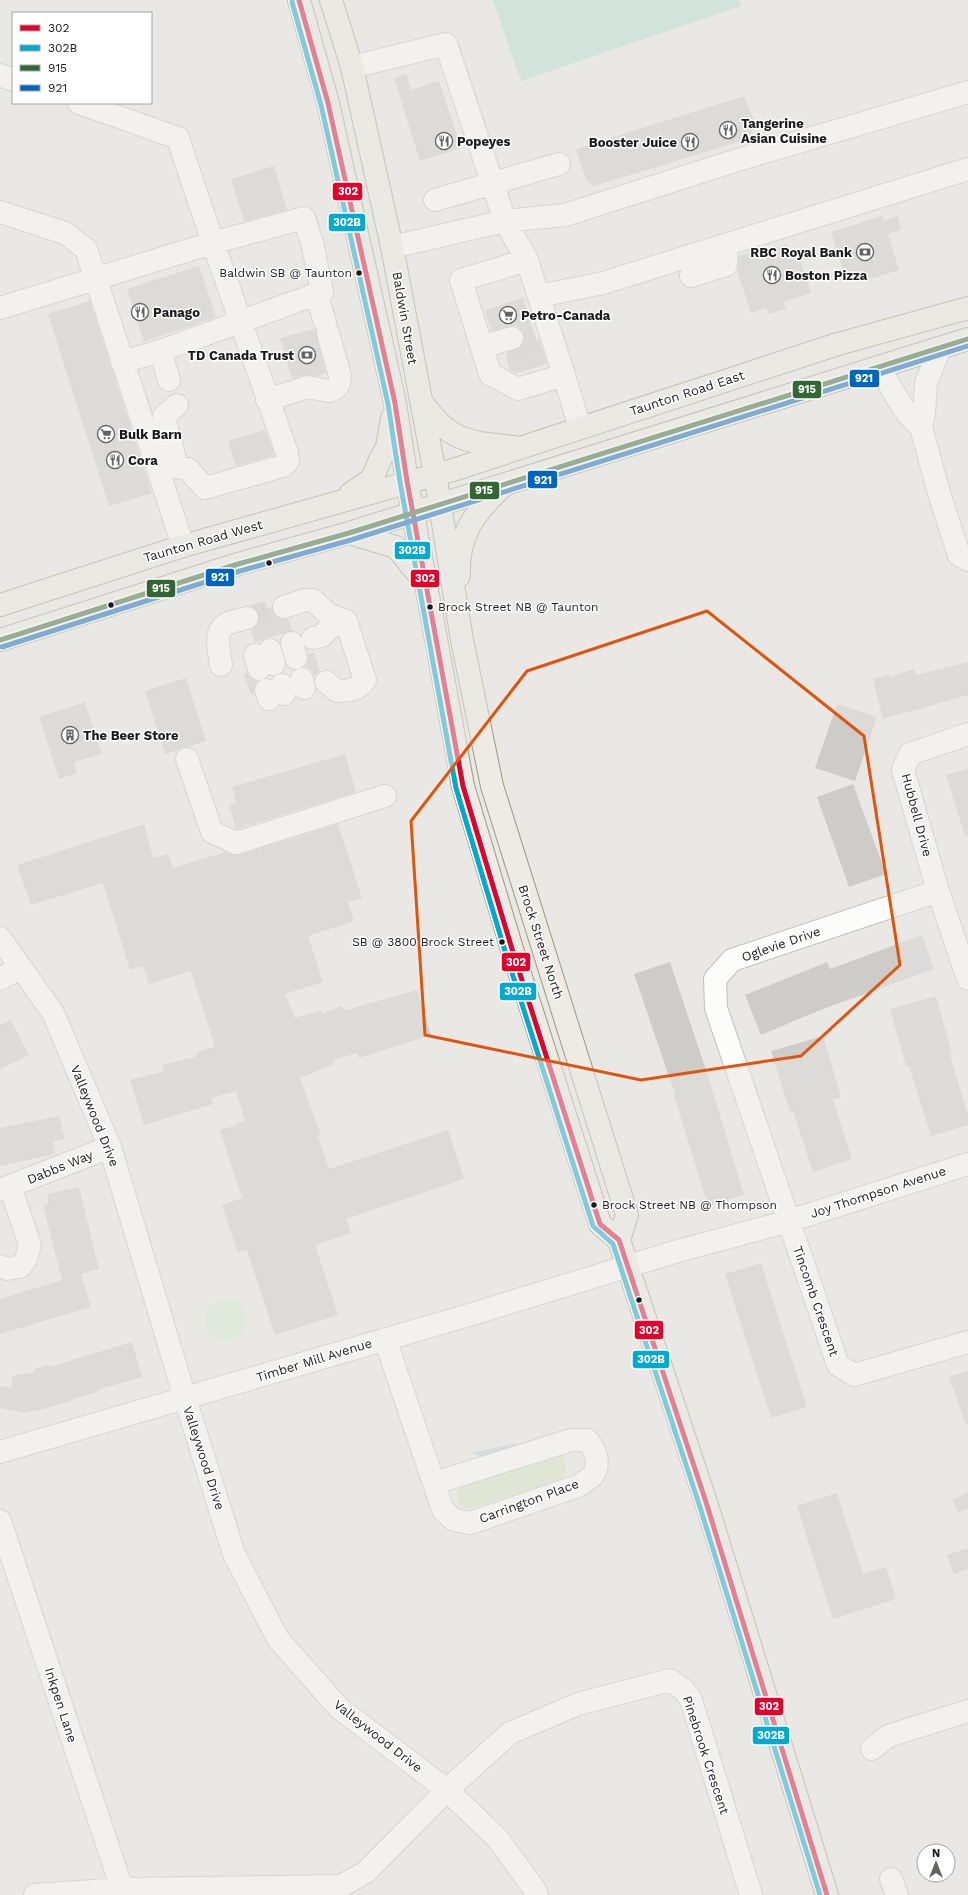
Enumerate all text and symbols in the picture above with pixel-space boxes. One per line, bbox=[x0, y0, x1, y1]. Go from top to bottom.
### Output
legend bbox=[12, 12, 152, 104]
text: 302 bbox=[48, 21, 69, 35]
text: 302B bbox=[48, 41, 77, 55]
text: 915 bbox=[48, 61, 67, 75]
text: 921 bbox=[48, 81, 67, 95]
place label: Tangerine Asian Cuisine bbox=[741, 116, 827, 146]
restaurant icon: Tangerine Asian Cuisine bbox=[718, 120, 738, 140]
restaurant icon: Popeyes bbox=[434, 131, 454, 151]
restaurant icon: Booster Juice bbox=[680, 132, 700, 152]
place label: Popeyes bbox=[457, 134, 510, 149]
place label: Booster Juice bbox=[589, 135, 677, 150]
line badge: 302 bbox=[332, 182, 363, 201]
text: 302 bbox=[338, 185, 359, 198]
line badge: 302B bbox=[328, 213, 366, 232]
text: 302B bbox=[333, 216, 361, 229]
bank icon: RBC Royal Bank bbox=[855, 242, 875, 262]
place label: RBC Royal Bank bbox=[750, 245, 853, 260]
restaurant icon: Boston Pizza bbox=[762, 265, 782, 285]
place label: Baldwin SB @ Taunton bbox=[219, 266, 352, 280]
marker: Baldwin SB @ Taunton bbox=[354, 268, 364, 278]
place label: Boston Pizza bbox=[785, 268, 868, 283]
street label: Baldwin Street bbox=[389, 270, 421, 366]
restaurant icon: Panago bbox=[130, 302, 150, 322]
place label: Panago bbox=[153, 305, 200, 320]
supermarket icon: Petro-Canada bbox=[498, 305, 518, 325]
place label: Petro-Canada bbox=[521, 308, 611, 323]
bank icon: TD Canada Trust bbox=[297, 345, 317, 365]
place label: TD Canada Trust bbox=[188, 348, 294, 363]
street label: Taunton Road East bbox=[628, 367, 747, 419]
line badge: 921 bbox=[849, 369, 880, 388]
text: 921 bbox=[855, 372, 873, 385]
line badge: 915 bbox=[792, 380, 822, 399]
text: 915 bbox=[798, 383, 816, 396]
supermarket icon: Bulk Barn bbox=[96, 424, 116, 444]
place label: Bulk Barn bbox=[119, 427, 182, 442]
restaurant icon: Cora bbox=[105, 450, 125, 470]
place label: Cora bbox=[128, 453, 158, 468]
line badge: 921 bbox=[527, 470, 558, 489]
text: 921 bbox=[534, 474, 552, 487]
line badge: 915 bbox=[469, 481, 500, 500]
text: 915 bbox=[475, 484, 493, 497]
street label: Taunton Road West bbox=[142, 517, 265, 565]
line badge: 302B bbox=[394, 541, 431, 560]
text: 302B bbox=[398, 544, 426, 557]
unlabelled marker bbox=[264, 558, 274, 568]
line badge: 921 bbox=[205, 568, 235, 587]
line badge: 302 bbox=[410, 569, 440, 588]
text: 921 bbox=[211, 571, 229, 584]
text: 302 bbox=[415, 572, 436, 585]
line badge: 915 bbox=[146, 579, 176, 598]
text: 915 bbox=[152, 582, 170, 595]
unlabelled marker bbox=[106, 600, 116, 610]
place label: Brock Street NB @ Taunton bbox=[438, 600, 599, 614]
marker: Brock Street NB @ Taunton bbox=[425, 602, 435, 612]
building icon: The Beer Store bbox=[60, 725, 80, 745]
place label: The Beer Store bbox=[83, 728, 179, 743]
street label: Hubbell Drive bbox=[899, 772, 935, 858]
street label: Brock Street North bbox=[515, 883, 567, 1001]
street label: Oglevie Drive bbox=[740, 923, 822, 965]
place label: SB @ 3800 Brock Street bbox=[352, 935, 494, 949]
marker: SB @ 3800 Brock Street bbox=[497, 937, 507, 947]
line badge: 302 bbox=[501, 952, 531, 972]
text: 302 bbox=[506, 956, 527, 969]
line badge: 302B bbox=[499, 982, 537, 1001]
text: 302B bbox=[504, 985, 532, 998]
street label: Valleywood Drive bbox=[68, 1063, 122, 1169]
street label: Dabbs Way bbox=[25, 1147, 95, 1187]
street label: Joy Thompson Avenue bbox=[808, 1163, 948, 1221]
place label: Brock Street NB @ Thompson bbox=[602, 1198, 777, 1212]
marker: Brock Street NB @ Thompson bbox=[589, 1200, 599, 1210]
street label: Tincomb Crescent bbox=[790, 1244, 842, 1359]
unlabelled marker bbox=[634, 1295, 644, 1305]
line badge: 302 bbox=[634, 1320, 664, 1340]
text: 302 bbox=[639, 1324, 660, 1337]
street label: Timber Mill Avenue bbox=[254, 1335, 374, 1385]
line badge: 302B bbox=[632, 1350, 670, 1369]
text: 302B bbox=[637, 1353, 665, 1366]
street label: Valleywood Drive bbox=[180, 1404, 228, 1512]
street label: Carrington Place bbox=[477, 1476, 581, 1526]
street label: Inkpen Lane bbox=[42, 1666, 80, 1744]
street label: Pinebrook Crescent bbox=[680, 1694, 732, 1817]
street label: Valleywood Drive bbox=[331, 1697, 425, 1775]
line badge: 302 bbox=[754, 1697, 784, 1716]
text: 302 bbox=[759, 1700, 780, 1713]
line badge: 302B bbox=[752, 1726, 790, 1745]
text: 302B bbox=[757, 1729, 785, 1742]
north arrow bbox=[916, 1843, 956, 1883]
text: N bbox=[932, 1847, 940, 1860]

